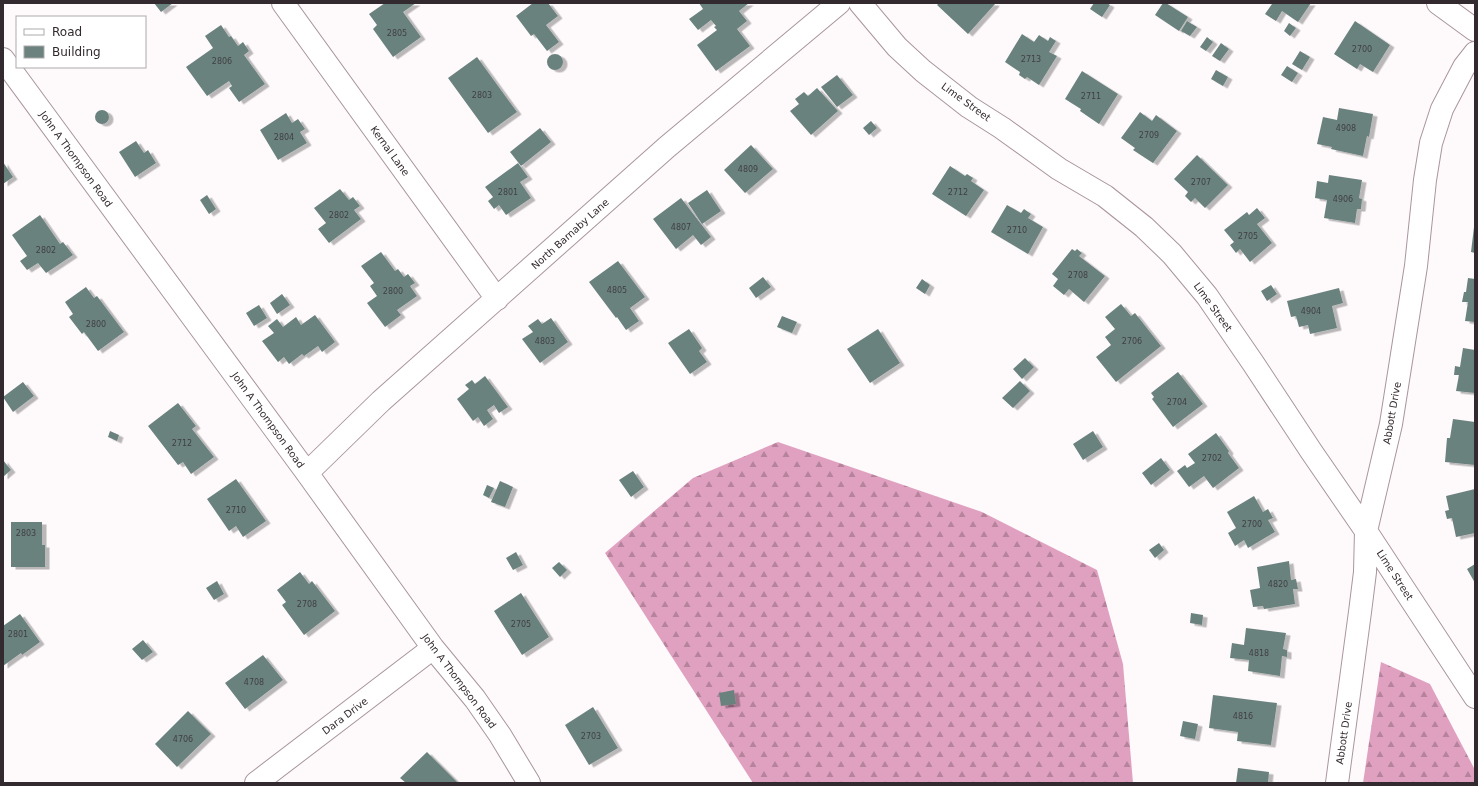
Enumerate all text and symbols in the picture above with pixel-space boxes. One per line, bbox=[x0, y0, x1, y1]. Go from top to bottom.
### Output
legend bbox=[16, 16, 146, 68]
text: Road bbox=[52, 25, 82, 39]
house number: 2805 bbox=[387, 29, 407, 38]
text: Building bbox=[52, 45, 101, 59]
house number: 2700 bbox=[1352, 45, 1372, 54]
house number: 2713 bbox=[1021, 55, 1041, 64]
house number: 2806 bbox=[212, 57, 232, 66]
street label: Lime Street bbox=[939, 81, 993, 123]
house number: 2803 bbox=[472, 91, 492, 100]
house number: 2711 bbox=[1081, 92, 1101, 101]
street label: John A Thompson Road bbox=[37, 108, 114, 209]
street label: Kernal Lane bbox=[368, 124, 412, 178]
house number: 4908 bbox=[1336, 124, 1356, 133]
house number: 2709 bbox=[1139, 131, 1159, 140]
house number: 2804 bbox=[274, 133, 294, 142]
house number: 4809 bbox=[738, 165, 758, 174]
house number: 2707 bbox=[1191, 178, 1211, 187]
house number: 2801 bbox=[498, 188, 518, 197]
house number: 2712 bbox=[948, 188, 968, 197]
house number: 4906 bbox=[1333, 195, 1353, 204]
street label: North Barnaby Lane bbox=[529, 196, 611, 272]
house number: 2802 bbox=[329, 211, 349, 220]
house number: 4807 bbox=[671, 223, 691, 232]
house number: 2710 bbox=[1007, 226, 1027, 235]
house number: 2705 bbox=[1238, 232, 1258, 241]
house number: 2802 bbox=[36, 246, 56, 255]
house number: 2708 bbox=[1068, 271, 1088, 280]
street label: Lime Street bbox=[1192, 280, 1234, 334]
house number: 4805 bbox=[607, 286, 627, 295]
house number: 2800 bbox=[383, 287, 403, 296]
house number: 4904 bbox=[1301, 307, 1321, 316]
house number: 2800 bbox=[86, 320, 106, 329]
house number: 4803 bbox=[535, 337, 555, 346]
house number: 2706 bbox=[1122, 337, 1142, 346]
street label: John A Thompson Road bbox=[229, 369, 306, 470]
street label: Abbott Drive bbox=[1381, 381, 1403, 445]
house number: 2704 bbox=[1167, 398, 1187, 407]
house number: 2712 bbox=[172, 439, 192, 448]
house number: 2702 bbox=[1202, 454, 1222, 463]
house number: 2710 bbox=[226, 506, 246, 515]
house number: 2700 bbox=[1242, 520, 1262, 529]
house number: 2803 bbox=[16, 529, 36, 538]
street label: Lime Street bbox=[1375, 548, 1415, 602]
house number: 4820 bbox=[1268, 580, 1288, 589]
house number: 2708 bbox=[297, 600, 317, 609]
house number: 2705 bbox=[511, 620, 531, 629]
house number: 2801 bbox=[8, 630, 28, 639]
street label: John A Thompson Road bbox=[419, 631, 498, 730]
house number: 4818 bbox=[1249, 649, 1269, 658]
house number: 4708 bbox=[244, 678, 264, 687]
street label: Dara Drive bbox=[320, 695, 370, 737]
street label: Abbott Drive bbox=[1334, 701, 1354, 765]
house number: 4816 bbox=[1233, 712, 1253, 721]
house number: 2703 bbox=[581, 732, 601, 741]
house number: 4706 bbox=[173, 735, 193, 744]

